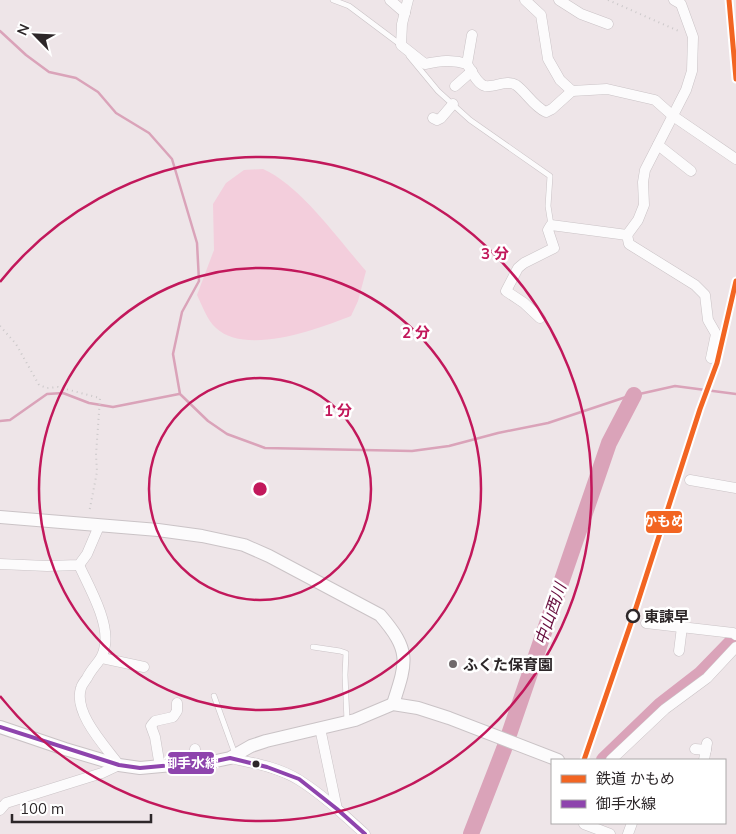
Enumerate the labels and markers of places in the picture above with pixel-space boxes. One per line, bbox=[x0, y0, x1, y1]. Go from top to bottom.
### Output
centre of rings bbox=[251, 480, 269, 498]
place label: 東諫早 bbox=[644, 607, 689, 626]
marker: 東諫早 bbox=[626, 609, 640, 623]
place label: ふくた保育園 bbox=[463, 655, 553, 674]
marker: ふくた保育園 bbox=[447, 658, 459, 670]
unlabelled marker bbox=[251, 759, 261, 769]

